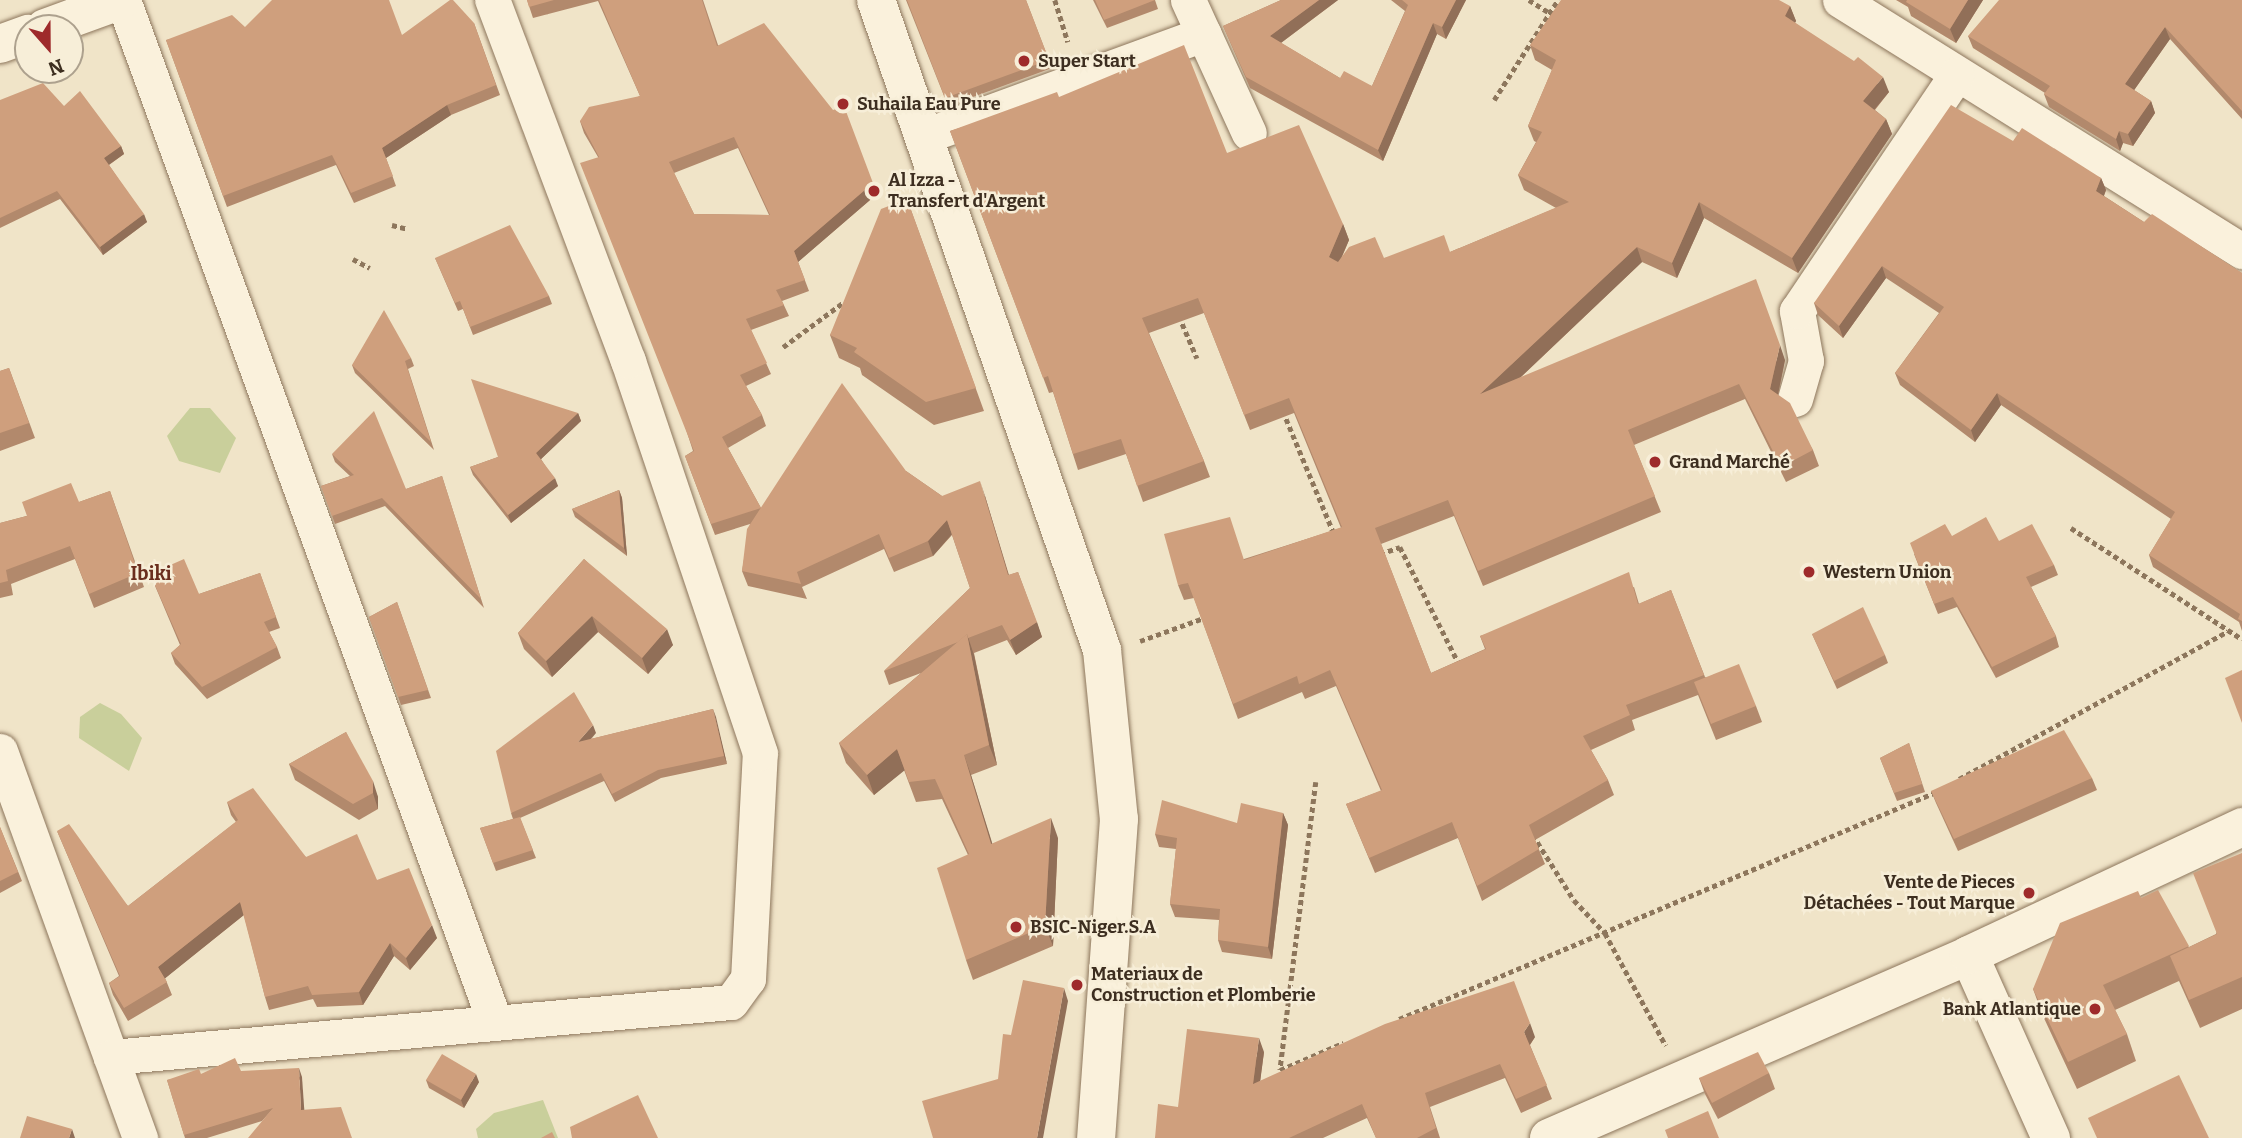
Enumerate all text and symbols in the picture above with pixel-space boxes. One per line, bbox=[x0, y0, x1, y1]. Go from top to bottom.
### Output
north arrow bbox=[14, 14, 84, 84]
place label: Super Start bbox=[1038, 50, 1136, 72]
marker: Super Start bbox=[1016, 53, 1032, 69]
text: N bbox=[45, 54, 67, 81]
place label: Suhaila Eau Pure bbox=[857, 93, 1001, 115]
marker: Suhaila Eau Pure bbox=[835, 96, 851, 112]
place label: Al Izza - Transfert d'Argent bbox=[888, 170, 1045, 212]
marker: Al Izza - Transfert d'Argent bbox=[866, 183, 882, 199]
place label: Grand Marché bbox=[1669, 451, 1790, 473]
marker: Grand Marché bbox=[1647, 454, 1663, 470]
place label: Western Union bbox=[1823, 561, 1951, 583]
district label: Ibiki bbox=[130, 563, 172, 585]
marker: Western Union bbox=[1801, 564, 1817, 580]
place label: Vente de Pieces Détachées - Tout Marque bbox=[1804, 872, 2015, 914]
marker: Vente de Pieces Détachées - Tout Marque bbox=[2021, 885, 2037, 901]
place label: BSIC-Niger.S.A bbox=[1030, 916, 1156, 938]
marker: BSIC-Niger.S.A bbox=[1008, 919, 1024, 935]
place label: Materiaux de Construction et Plomberie bbox=[1091, 964, 1316, 1006]
marker: Materiaux de Construction et Plomberie bbox=[1069, 977, 1085, 993]
place label: Bank Atlantique bbox=[1943, 998, 2081, 1020]
marker: Bank Atlantique bbox=[2087, 1001, 2103, 1017]

